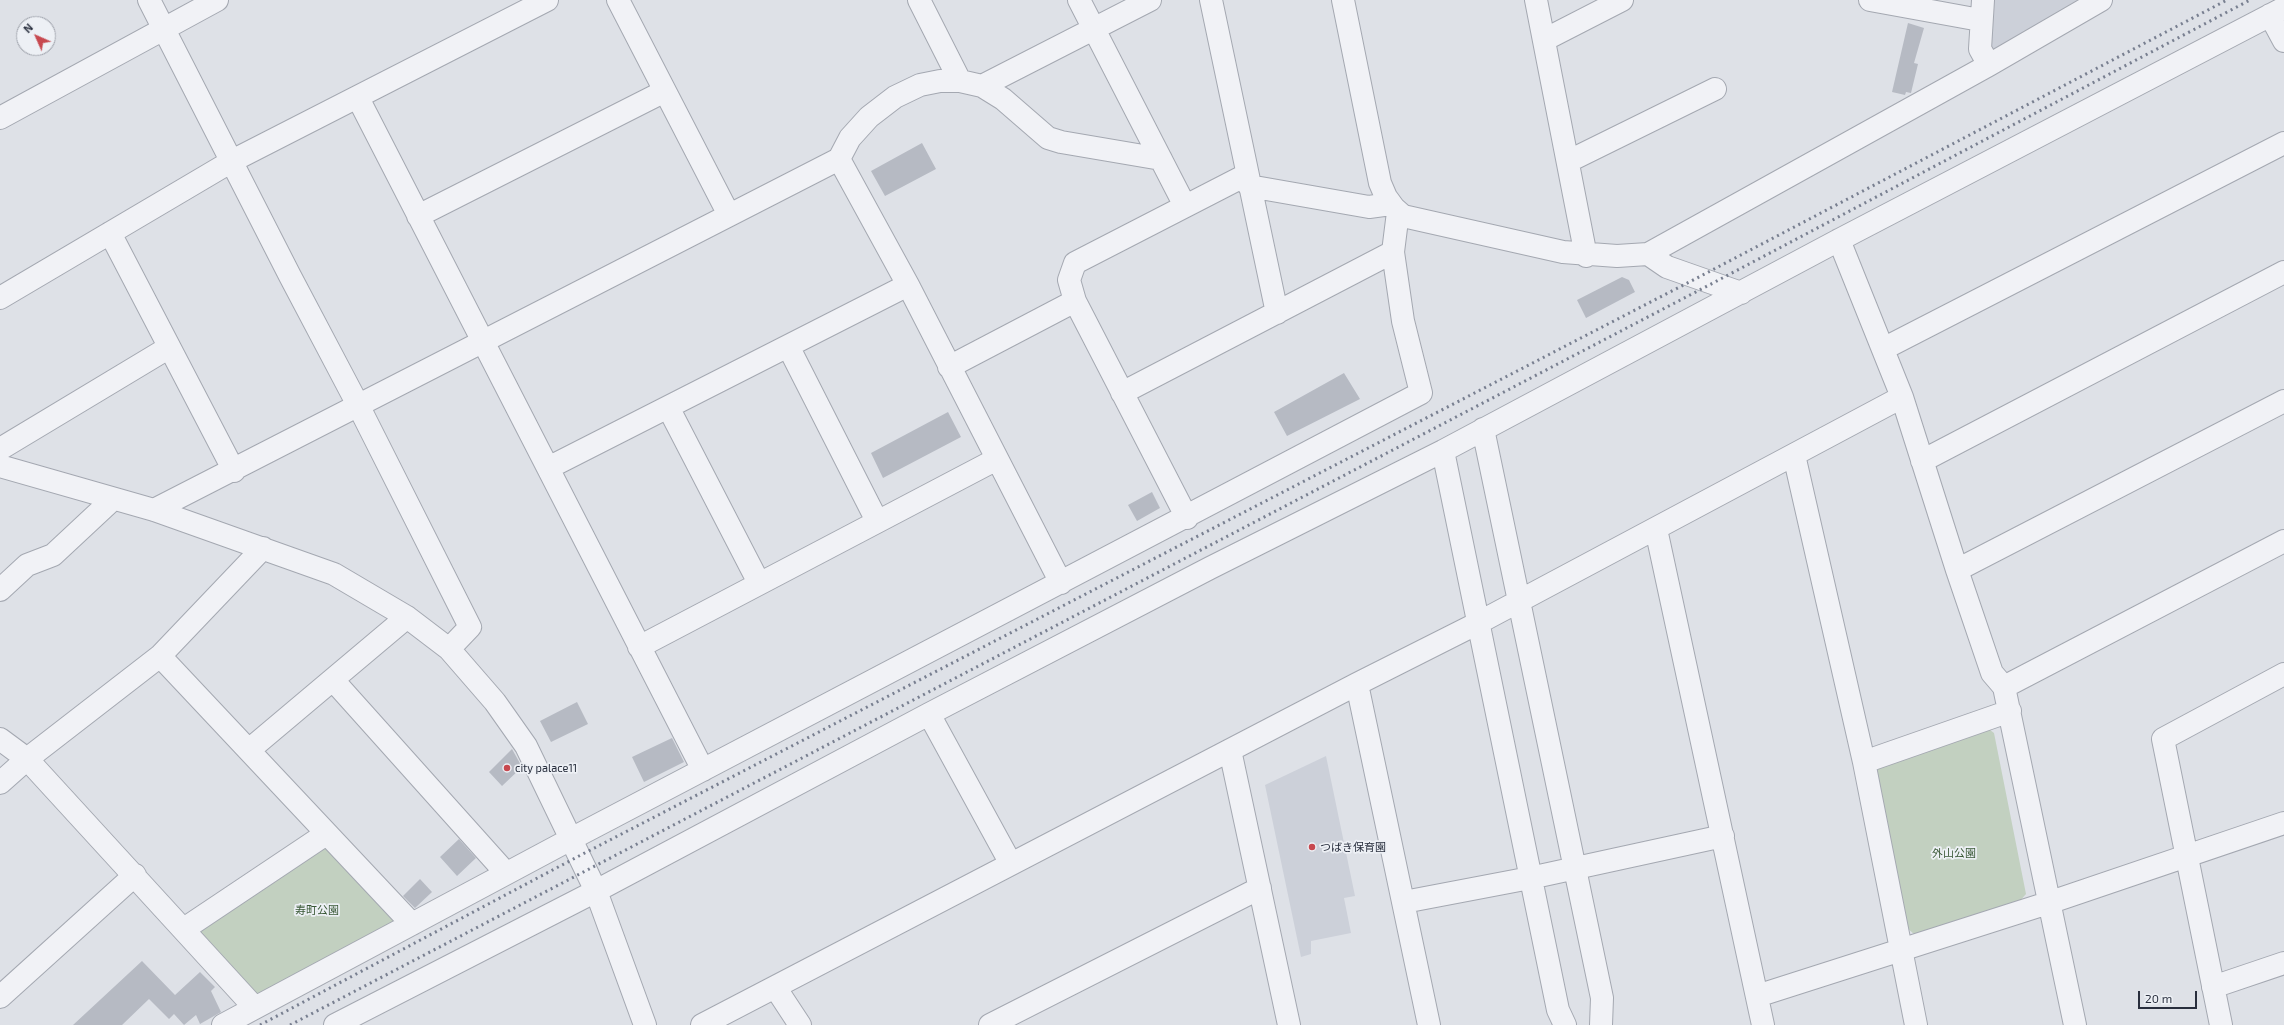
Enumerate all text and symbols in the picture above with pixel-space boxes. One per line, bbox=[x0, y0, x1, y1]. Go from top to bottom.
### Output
north arrow bbox=[16, 16, 56, 56]
text: N bbox=[20, 20, 35, 35]
place label: city palace11 bbox=[515, 761, 577, 775]
marker: city palace11 bbox=[502, 763, 512, 773]
place label: つばき保育園 bbox=[1320, 840, 1386, 854]
marker: つばき保育園 bbox=[1307, 842, 1317, 852]
park label: 外山公園 bbox=[1932, 846, 1976, 860]
park label: 寿町公園 bbox=[295, 903, 339, 917]
scale bar bbox=[2140, 983, 2199, 1009]
text: 20 m bbox=[2145, 991, 2172, 1005]

